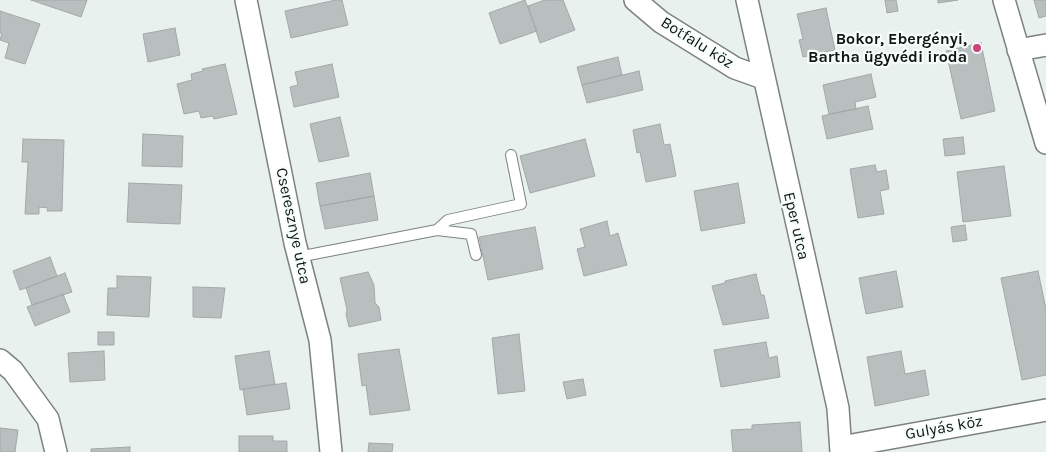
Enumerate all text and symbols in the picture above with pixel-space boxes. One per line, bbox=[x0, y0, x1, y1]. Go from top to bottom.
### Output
street label: Botfalu köz bbox=[657, 13, 737, 73]
place label: Bokor, Ebergényi, Bartha ügyvédi iroda bbox=[808, 29, 967, 67]
marker: Bokor, Ebergényi, Bartha ügyvédi iroda bbox=[971, 42, 983, 54]
street label: Cseresznye utca bbox=[271, 166, 315, 286]
street label: Eper utca bbox=[779, 190, 813, 262]
street label: Gulyás köz bbox=[904, 412, 984, 444]

